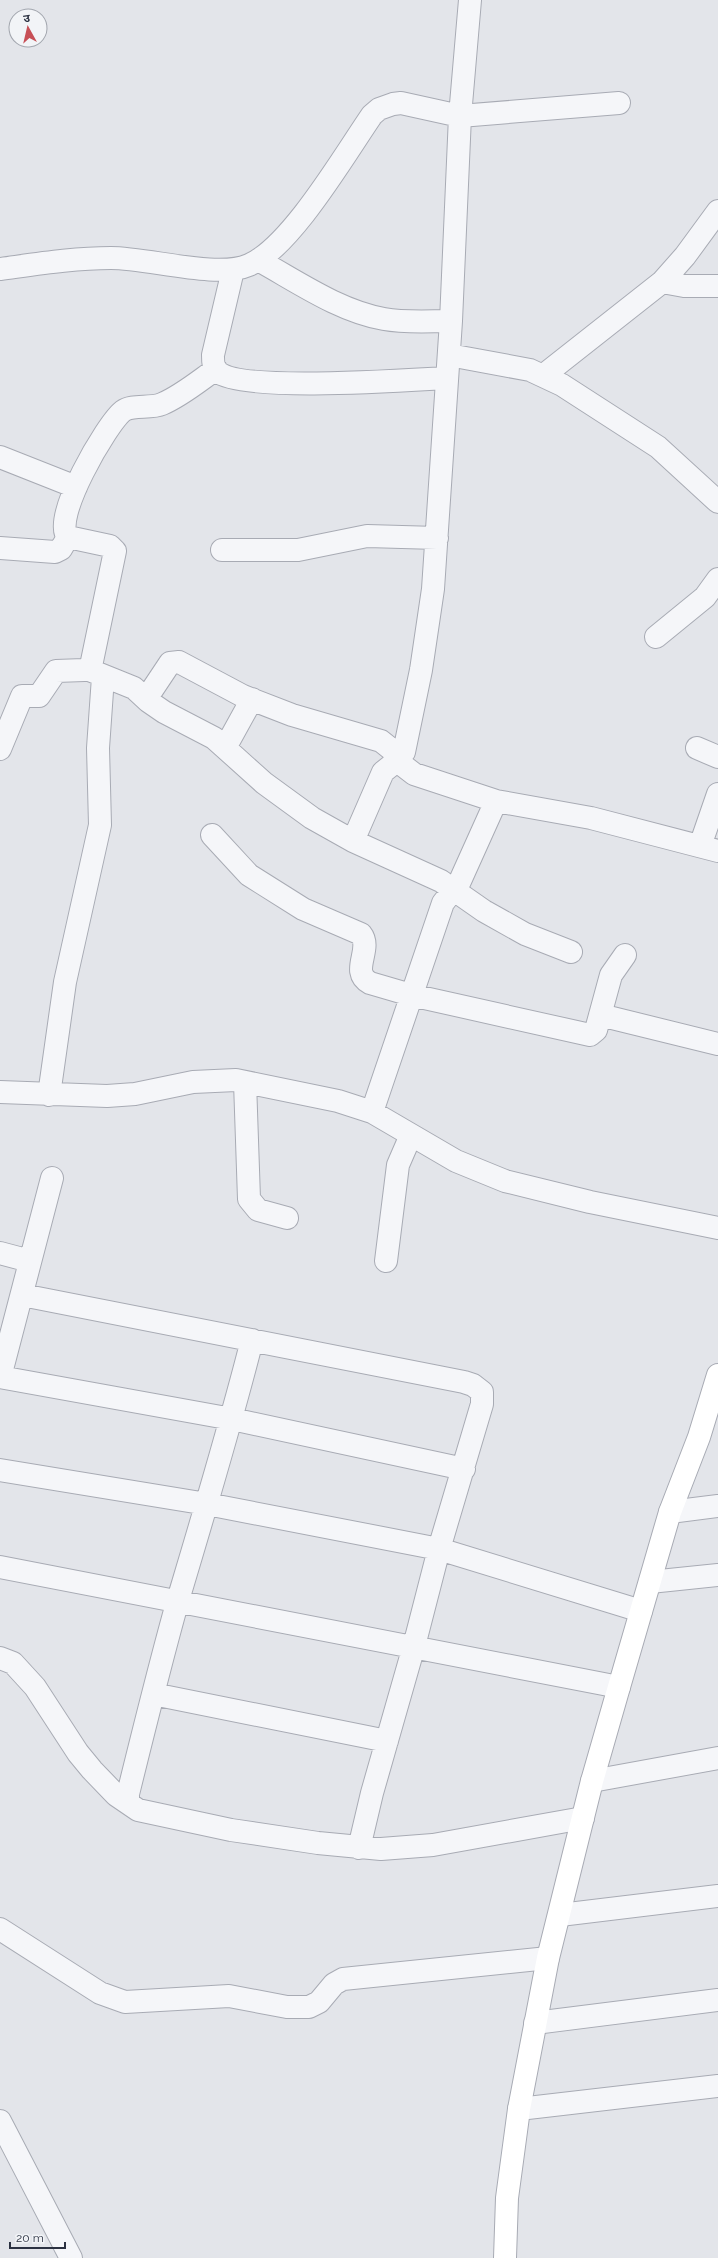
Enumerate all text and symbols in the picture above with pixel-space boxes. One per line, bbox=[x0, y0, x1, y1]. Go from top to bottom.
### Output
north arrow bbox=[8, 8, 48, 48]
text: उ bbox=[23, 12, 31, 25]
scale bar bbox=[10, 2224, 65, 2250]
text: 20 m bbox=[16, 2231, 44, 2245]

